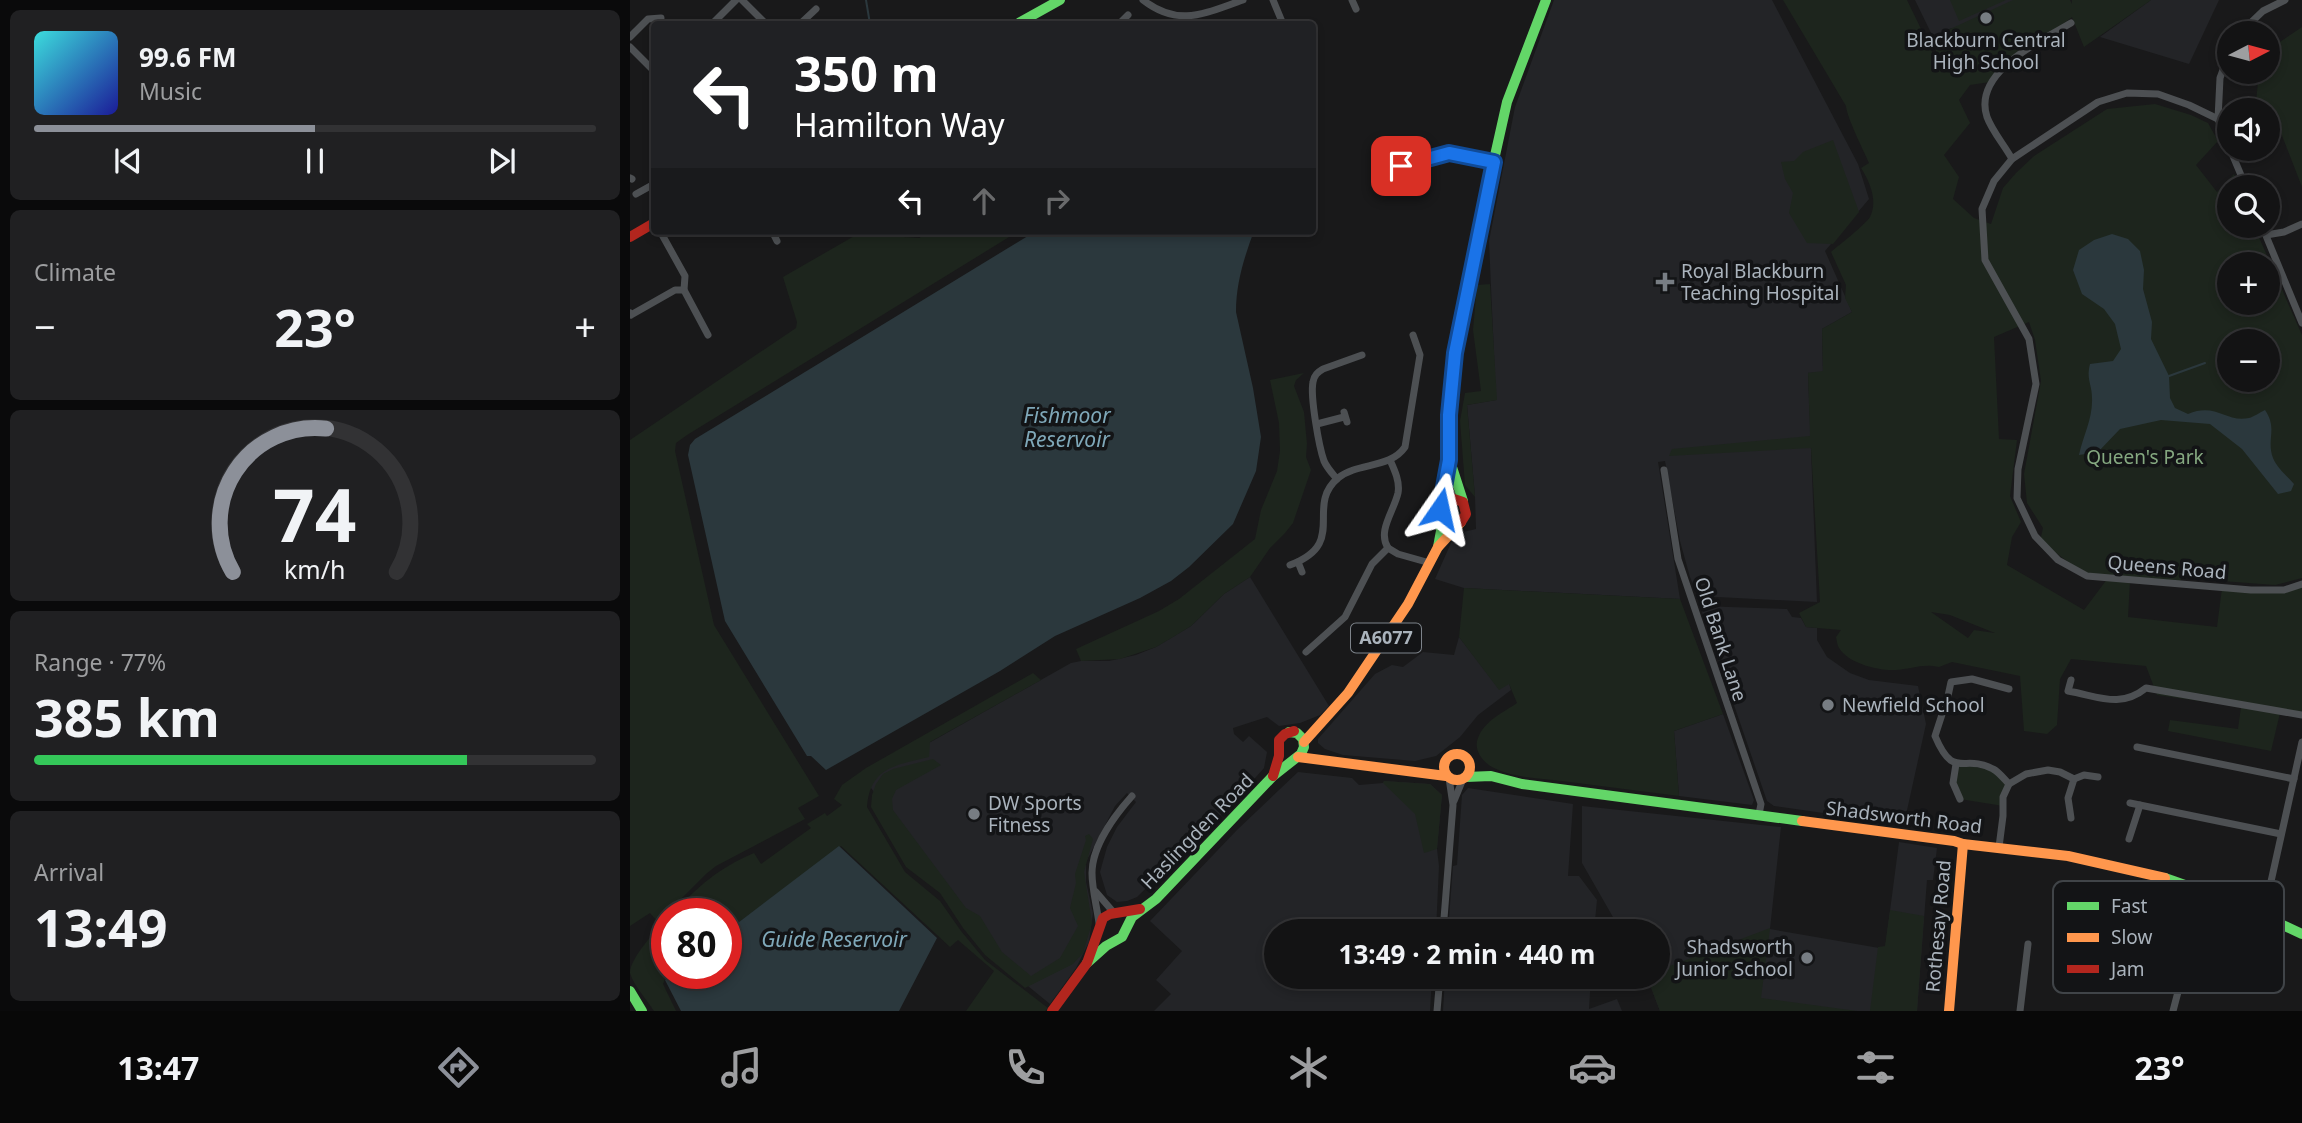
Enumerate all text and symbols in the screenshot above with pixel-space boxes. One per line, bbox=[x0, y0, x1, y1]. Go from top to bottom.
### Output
marker: Blackburn Central High School bbox=[1978, 10, 1994, 26]
north arrow bbox=[2217, 21, 2280, 84]
map controls bbox=[2217, 21, 2280, 392]
place label: Blackburn Central High School bbox=[1906, 27, 2066, 75]
text: 99.6 FM bbox=[139, 39, 236, 75]
text: 350 m bbox=[794, 40, 939, 106]
icon: left bbox=[679, 49, 770, 140]
text: Music bbox=[139, 75, 202, 107]
button: sound bbox=[2217, 98, 2280, 161]
text: Hamilton Way bbox=[794, 103, 1005, 146]
pin bbox=[1371, 136, 1431, 196]
icon: previous bbox=[109, 142, 147, 180]
icon: pause bbox=[296, 142, 334, 180]
icon: next bbox=[483, 142, 521, 180]
icon: arrive bbox=[1382, 147, 1420, 185]
button: search bbox=[2217, 175, 2280, 238]
icon: left bbox=[892, 182, 930, 220]
icon: ahead bbox=[965, 182, 1003, 220]
icon: right bbox=[1038, 182, 1076, 220]
button: + bbox=[2217, 252, 2280, 315]
text: Climate bbox=[34, 256, 116, 288]
place label: Royal Blackburn Teaching Hospital bbox=[1681, 258, 1839, 306]
marker: Royal Blackburn Teaching Hospital bbox=[1655, 272, 1675, 292]
text: 23° bbox=[274, 291, 356, 362]
text: − bbox=[34, 300, 56, 352]
text: + bbox=[574, 300, 596, 352]
button: − bbox=[2217, 329, 2280, 392]
water label: Fishmoor Reservoir bbox=[1023, 401, 1112, 453]
park label: Queen's Park bbox=[2086, 444, 2204, 470]
text: 74 bbox=[273, 464, 357, 563]
position arrow bbox=[1403, 472, 1477, 546]
street label: Queens Road bbox=[2106, 549, 2228, 585]
text: km/h bbox=[284, 551, 346, 585]
street label: Old Bank Lane bbox=[1689, 574, 1753, 704]
road number: A6077 bbox=[1351, 624, 1421, 652]
text: Range · 77% bbox=[34, 646, 166, 678]
text: 385 km bbox=[34, 681, 220, 752]
place label: Newfield School bbox=[1842, 692, 1985, 718]
marker: Newfield School bbox=[1820, 697, 1836, 713]
street label: Haslingden Road bbox=[1135, 767, 1259, 895]
place label: DW Sports Fitness bbox=[988, 790, 1082, 838]
street label: Shadsworth Road bbox=[1824, 795, 1984, 839]
marker: DW Sports Fitness bbox=[966, 806, 982, 822]
text: Arrival bbox=[34, 856, 104, 888]
street label: Rothesay Road bbox=[1919, 859, 1957, 993]
legend bbox=[2053, 881, 2284, 993]
text: 13:49 bbox=[34, 891, 168, 962]
text: Fast bbox=[2111, 893, 2148, 919]
speed limit sign: 80 bbox=[651, 898, 742, 989]
text: Slow bbox=[2111, 924, 2152, 950]
water label: Guide Reservoir bbox=[761, 925, 909, 953]
place label: Shadsworth Junior School bbox=[1674, 934, 1793, 982]
text: 13:49 · 2 min · 440 m bbox=[1339, 936, 1595, 972]
marker: Shadsworth Junior School bbox=[1799, 950, 1815, 966]
text: Jam bbox=[2109, 956, 2145, 982]
icon: directions bbox=[434, 1043, 483, 1092]
icon: music bbox=[717, 1043, 766, 1092]
icon: phone bbox=[1001, 1043, 1050, 1092]
icon: climate bbox=[1284, 1043, 1333, 1092]
icon: car bbox=[1568, 1043, 1617, 1092]
icon: filters bbox=[1851, 1043, 1900, 1092]
text: 13:47 bbox=[117, 1046, 199, 1089]
text: 23° bbox=[2135, 1046, 2185, 1089]

